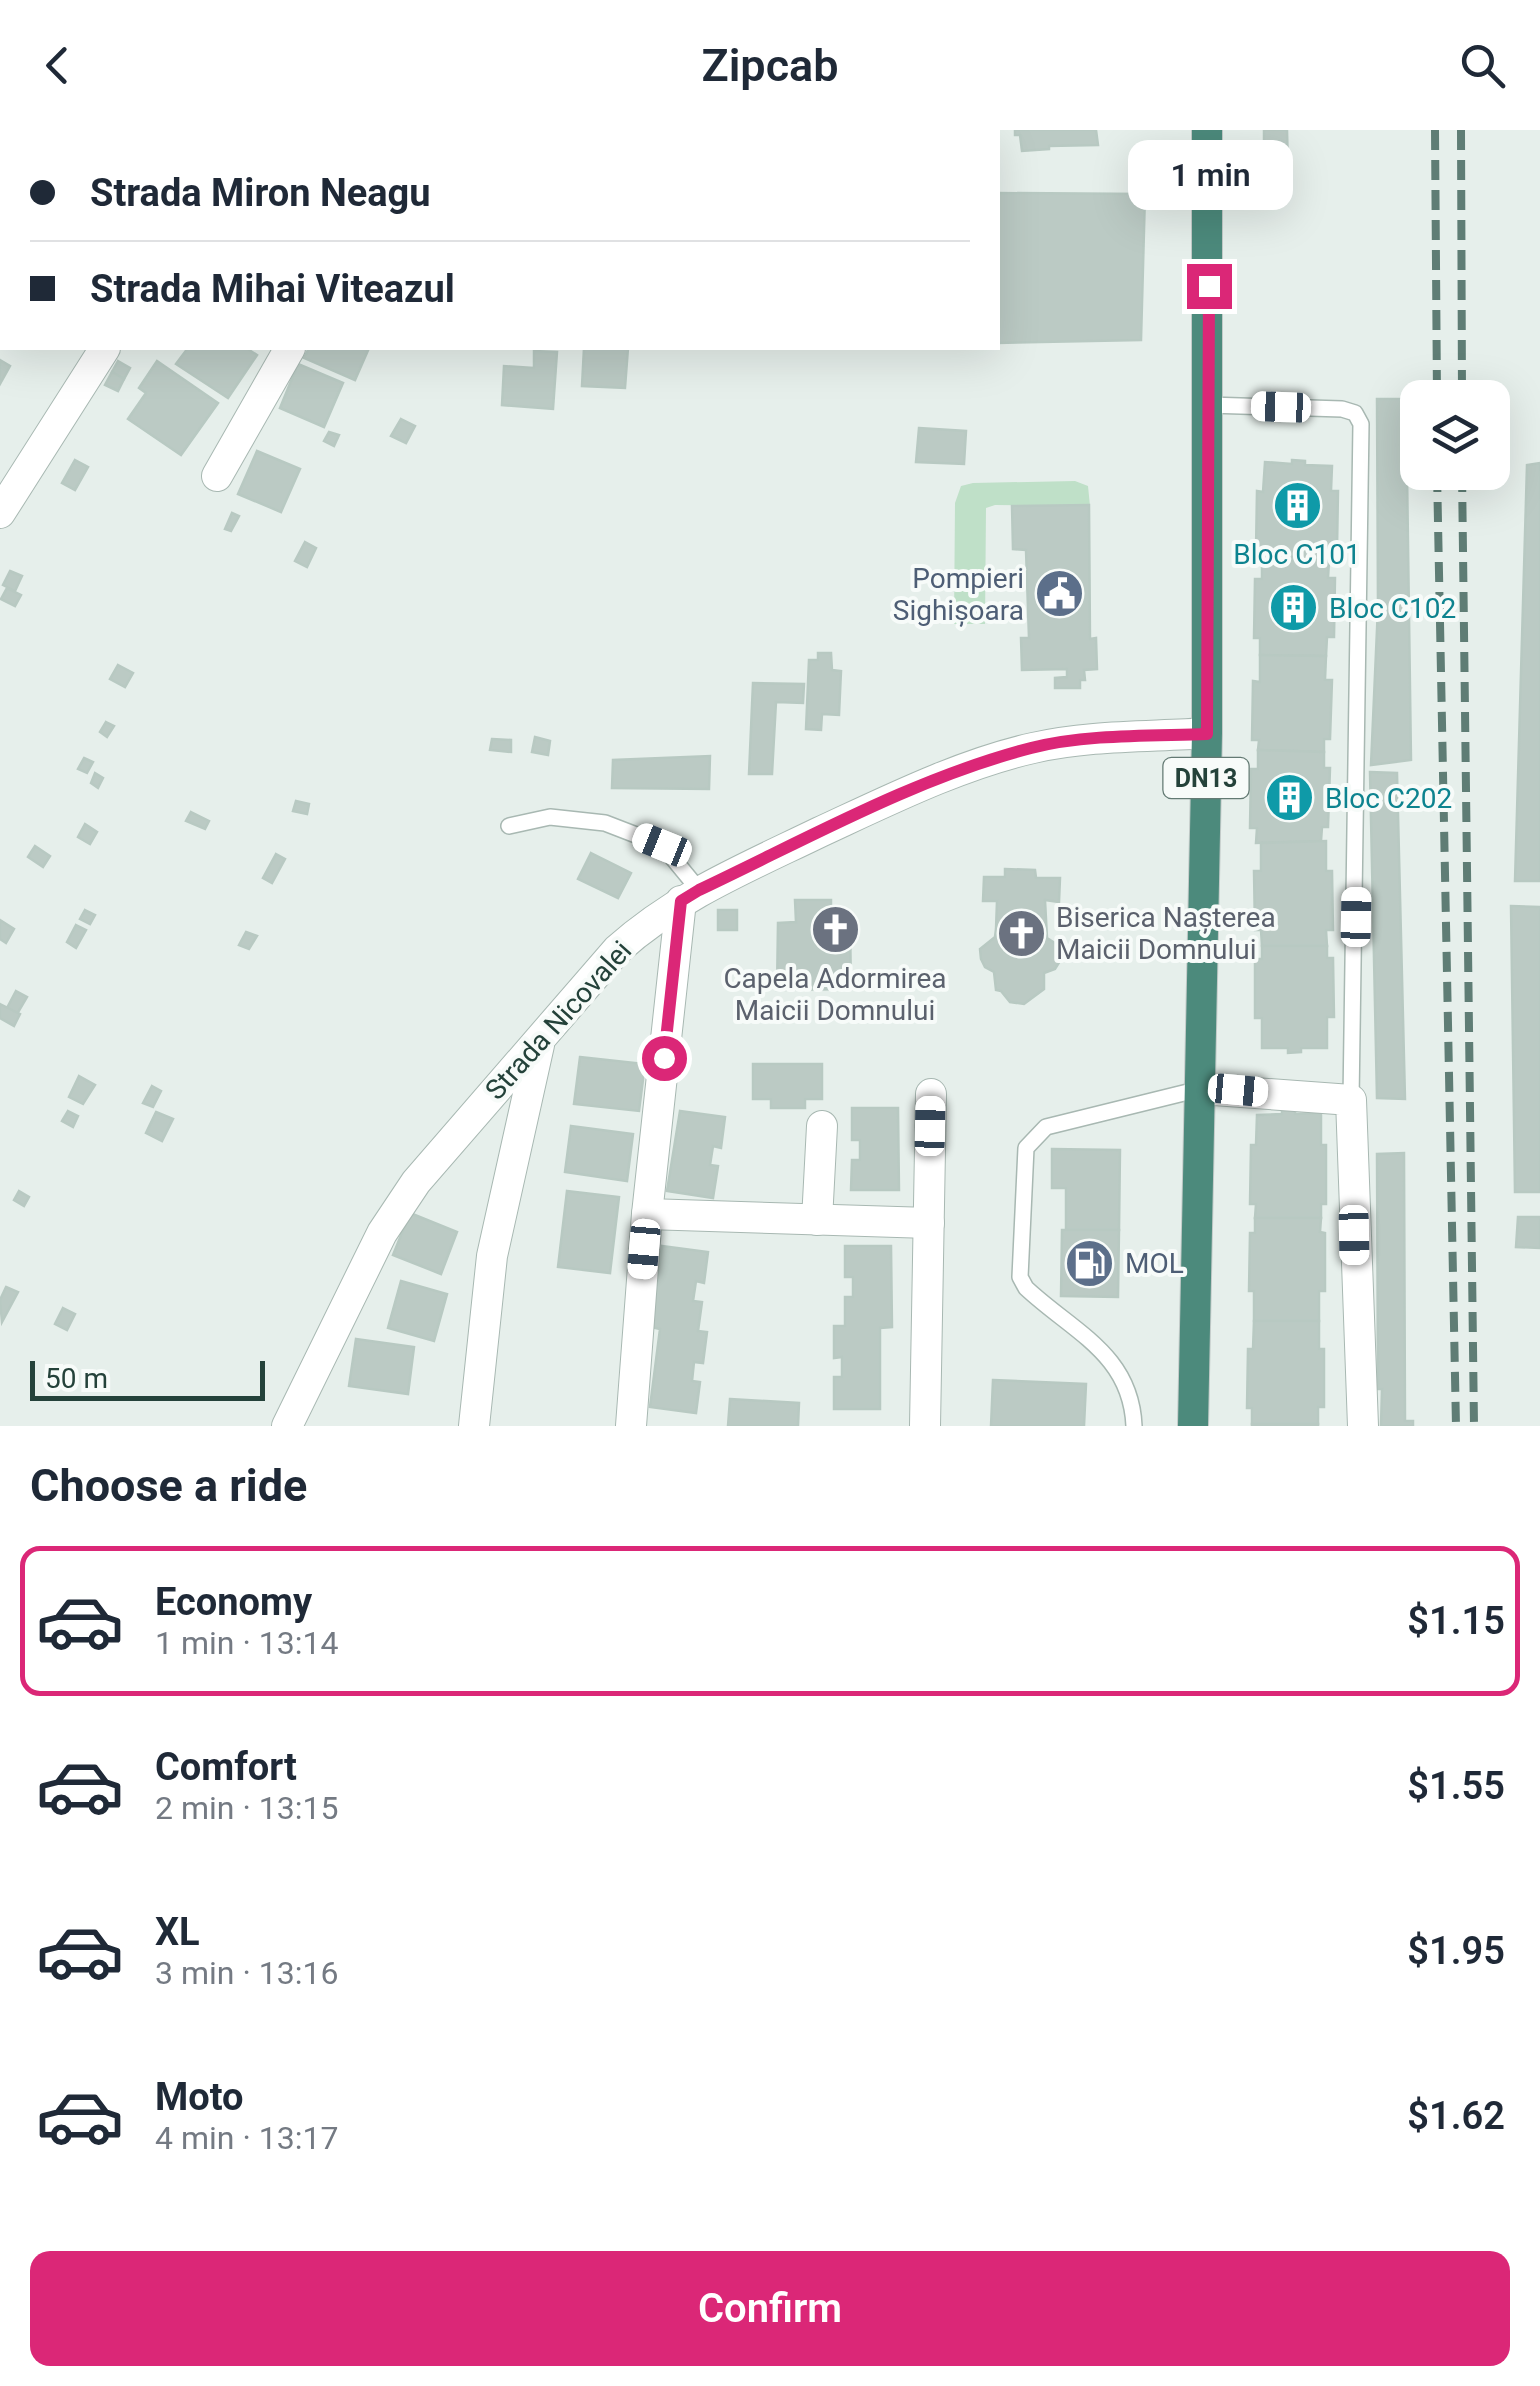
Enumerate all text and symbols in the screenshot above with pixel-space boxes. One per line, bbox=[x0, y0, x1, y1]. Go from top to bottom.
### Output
icon: back bbox=[30, 38, 85, 93]
icon: search bbox=[1455, 38, 1510, 93]
text: Zipcab bbox=[701, 39, 839, 92]
callout: 1 min bbox=[1126, 141, 1292, 211]
text: 1 min bbox=[1170, 156, 1251, 194]
text: Strada Miron Neagu bbox=[90, 171, 431, 215]
route end bbox=[1187, 264, 1232, 309]
text: Strada Mihai Viteazul bbox=[90, 267, 455, 311]
map controls bbox=[1400, 380, 1510, 490]
button: layers bbox=[1400, 380, 1510, 490]
car bbox=[1250, 391, 1312, 423]
building icon: Bloc C101 bbox=[1271, 480, 1323, 532]
place label: Bloc C101 bbox=[1233, 538, 1361, 571]
place label: Pompieri Sighișoara bbox=[893, 562, 1024, 627]
public building icon: Pompieri Sighișoara bbox=[1033, 568, 1085, 620]
building icon: Bloc C102 bbox=[1268, 582, 1320, 634]
place label: Bloc C102 bbox=[1329, 592, 1456, 625]
road number: DN13 bbox=[1164, 758, 1248, 798]
building icon: Bloc C202 bbox=[1264, 772, 1316, 824]
place label: Bloc C202 bbox=[1325, 782, 1452, 815]
car bbox=[629, 820, 695, 870]
car bbox=[1340, 887, 1372, 947]
place label: Biserica Nașterea Maicii Domnului bbox=[1056, 901, 1276, 966]
church icon: Capela Adormirea Maicii Domnului bbox=[809, 904, 861, 956]
church icon: Biserica Nașterea Maicii Domnului bbox=[995, 907, 1047, 959]
street label: Strada Nicovalei bbox=[478, 934, 638, 1107]
place label: Capela Adormirea Maicii Domnului bbox=[723, 962, 947, 1027]
route start bbox=[642, 1036, 687, 1081]
car bbox=[1207, 1072, 1269, 1108]
car bbox=[914, 1096, 946, 1156]
car bbox=[1338, 1205, 1370, 1265]
car bbox=[626, 1218, 662, 1280]
fuel station icon: MOL bbox=[1064, 1237, 1116, 1289]
place label: MOL bbox=[1125, 1247, 1184, 1280]
scale bar bbox=[30, 1356, 265, 1400]
text: 50 m bbox=[45, 1362, 108, 1395]
text: Choose a ride bbox=[30, 1459, 307, 1512]
icon: car bbox=[35, 1576, 125, 1666]
text: Economy bbox=[155, 1580, 312, 1624]
text: $1.15 bbox=[1407, 1599, 1505, 1643]
text: 1 min · 13:14 bbox=[155, 1624, 338, 1662]
icon: car bbox=[35, 1741, 125, 1831]
text: Comfort bbox=[155, 1745, 297, 1789]
text: $1.55 bbox=[1407, 1764, 1505, 1808]
text: 2 min · 13:15 bbox=[155, 1789, 338, 1827]
icon: car bbox=[35, 1906, 125, 1996]
text: XL bbox=[155, 1910, 200, 1954]
text: $1.95 bbox=[1407, 1929, 1505, 1973]
text: 3 min · 13:16 bbox=[155, 1954, 338, 1992]
icon: car bbox=[35, 2071, 125, 2161]
text: Moto bbox=[155, 2075, 244, 2119]
text: $1.62 bbox=[1407, 2094, 1505, 2138]
text: 4 min · 13:17 bbox=[155, 2119, 338, 2157]
button: Confirm bbox=[30, 2251, 1510, 2366]

